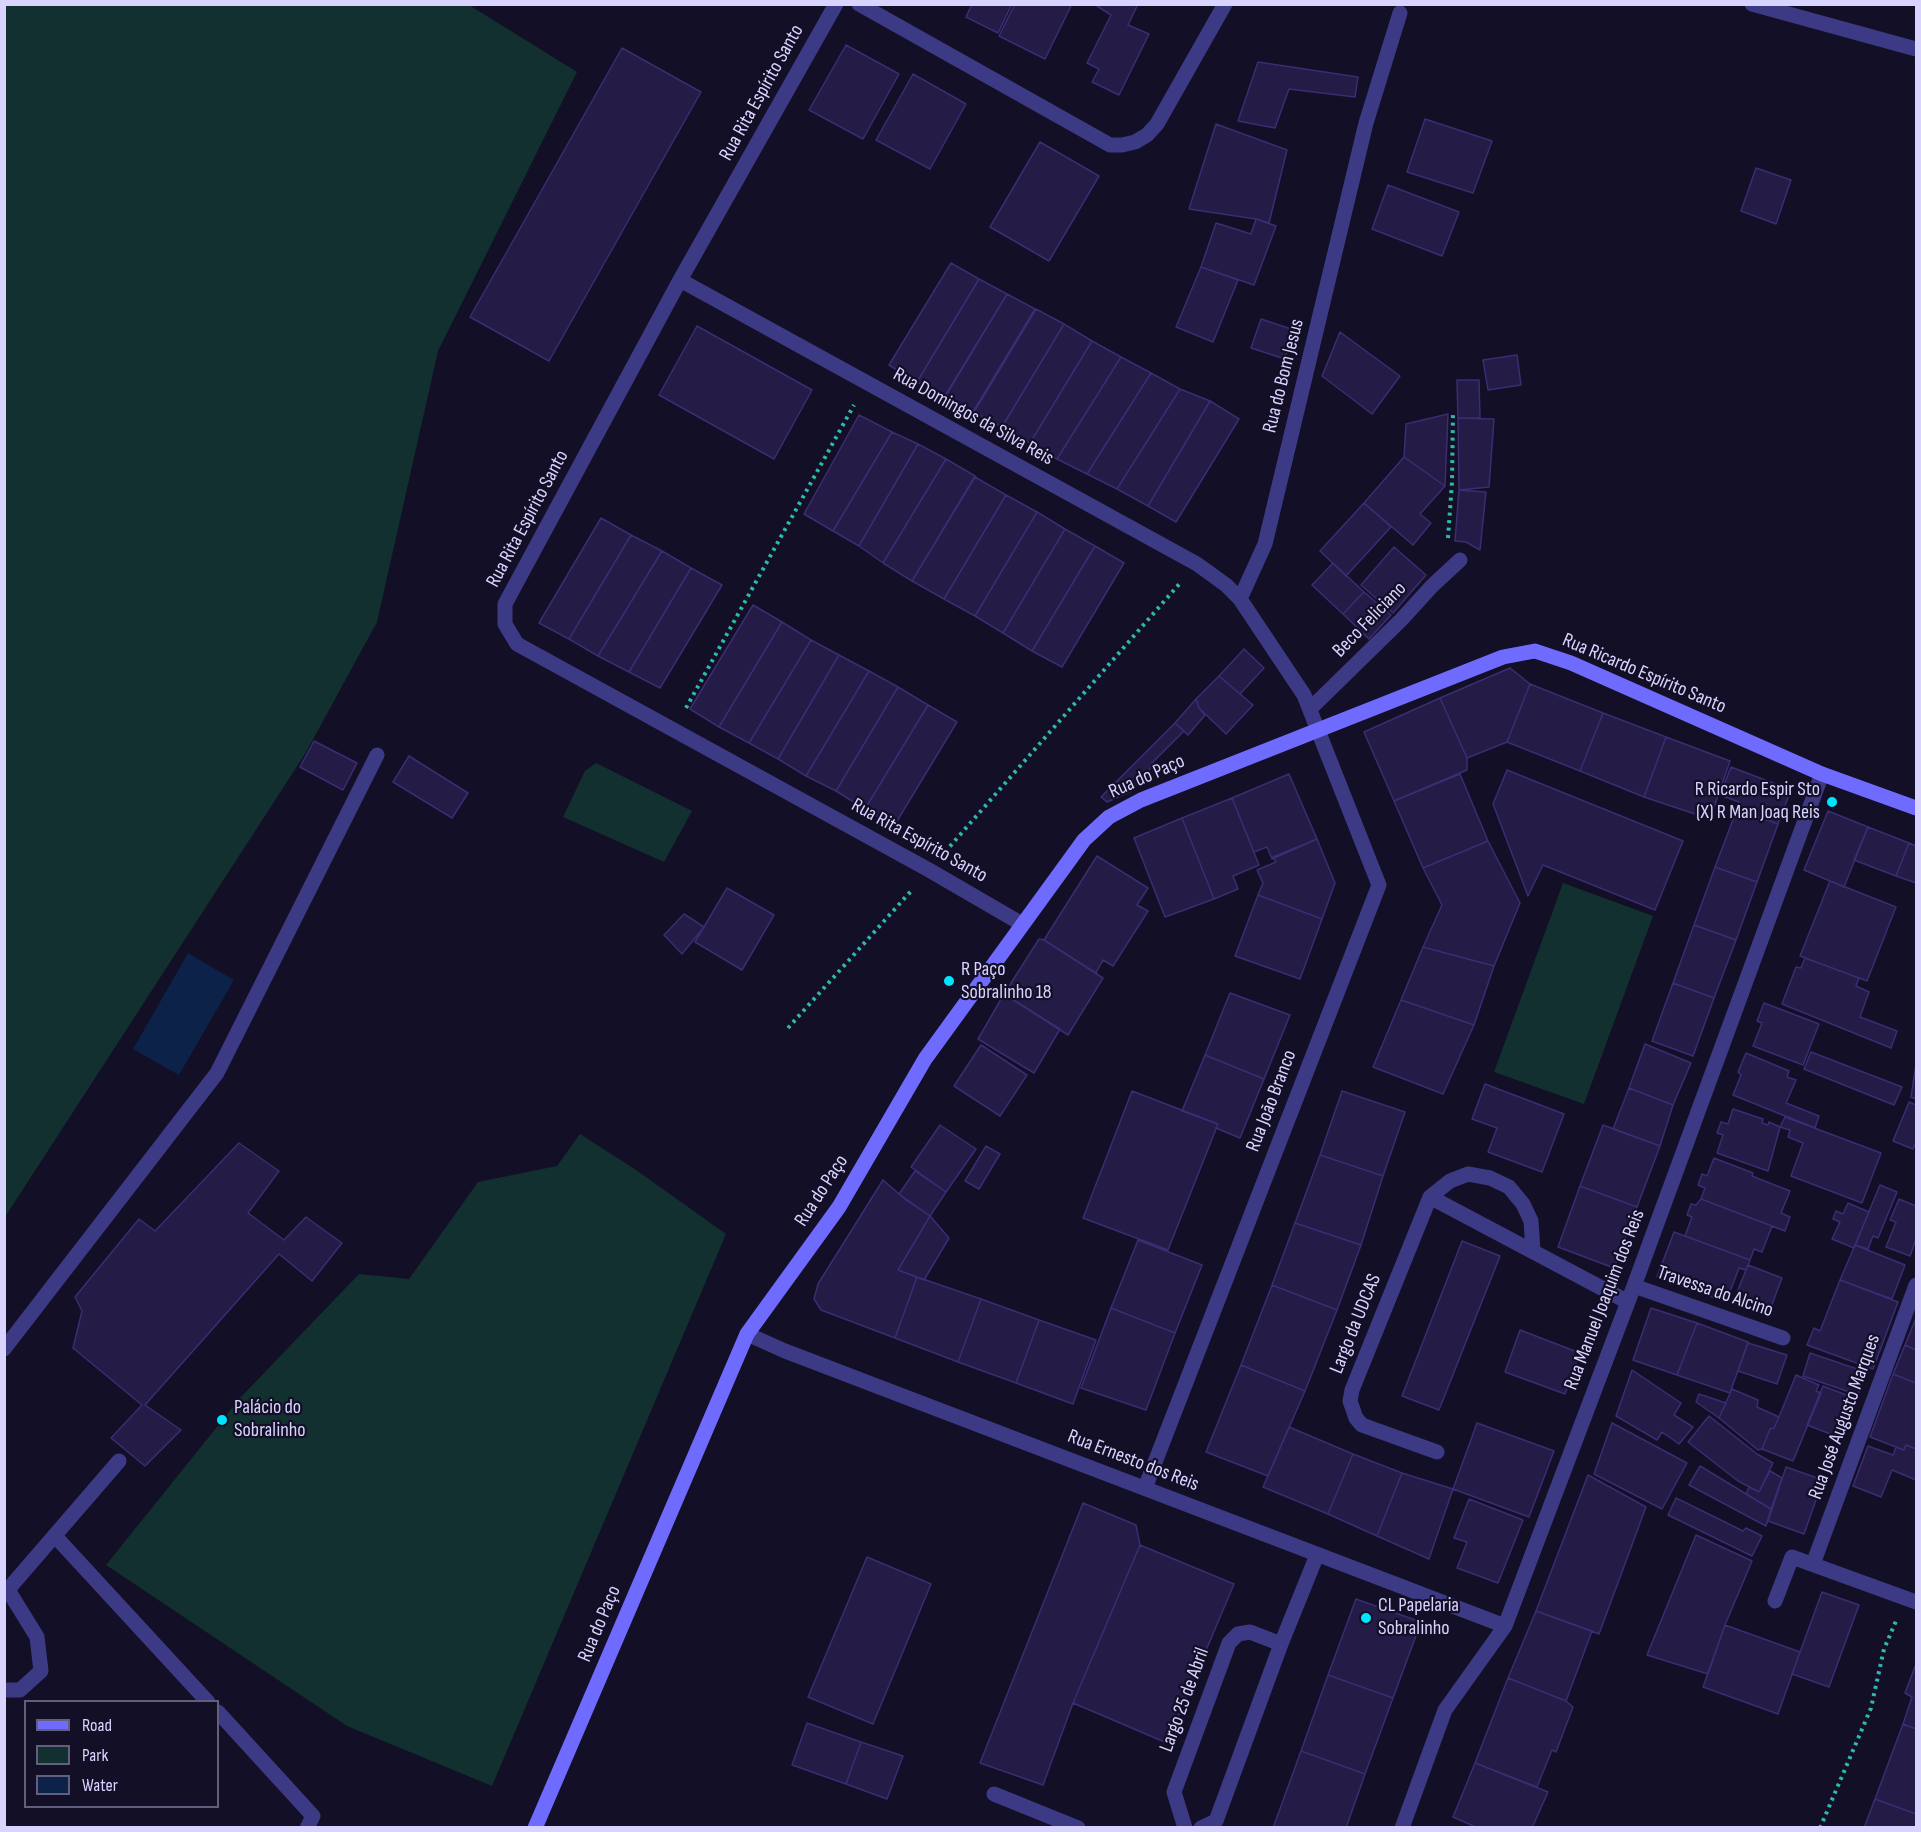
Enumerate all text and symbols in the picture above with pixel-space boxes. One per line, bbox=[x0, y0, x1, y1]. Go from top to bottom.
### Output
street label: Rua Rita Espírito Santo bbox=[715, 21, 809, 165]
street label: Rua do Bom Jesus bbox=[1258, 317, 1310, 435]
street label: Rua Domingos da Silva Reis bbox=[889, 363, 1057, 471]
street label: Rua Rita Espírito Santo bbox=[482, 446, 574, 592]
street label: Beco Feliciano bbox=[1328, 577, 1412, 663]
street label: Rua Ricardo Espírito Santo bbox=[1558, 629, 1730, 719]
street label: Rua do Paço bbox=[1105, 750, 1189, 804]
place label: R Ricardo Espir Sto (X) R Man Joaq Reis bbox=[1695, 778, 1820, 825]
street label: Rua Rita Espírito Santo bbox=[847, 794, 991, 888]
marker: R Ricardo Espir Sto (X) R Man Joaq Reis bbox=[1825, 795, 1839, 809]
place label: R Paço Sobralinho 18 bbox=[961, 958, 1051, 1005]
marker: R Paço Sobralinho 18 bbox=[942, 974, 956, 988]
street label: Rua João Branco bbox=[1242, 1047, 1302, 1155]
street label: Rua do Paço bbox=[790, 1151, 854, 1231]
street label: Rua Manuel Joaquim dos Reis bbox=[1560, 1206, 1650, 1394]
street label: Travessa do Alcino bbox=[1654, 1261, 1776, 1323]
street label: Largo da UDCAS bbox=[1325, 1271, 1387, 1377]
street label: Rua José Augusto Marques bbox=[1804, 1331, 1886, 1503]
place label: Palácio do Sobralinho bbox=[234, 1396, 306, 1443]
marker: Palácio do Sobralinho bbox=[215, 1413, 229, 1427]
street label: Rua Ernesto dos Reis bbox=[1064, 1425, 1202, 1497]
street label: Rua do Paço bbox=[573, 1582, 627, 1666]
place label: CL Papelaria Sobralinho bbox=[1378, 1594, 1459, 1641]
marker: CL Papelaria Sobralinho bbox=[1359, 1611, 1373, 1625]
street label: Largo 25 de Abril bbox=[1155, 1645, 1215, 1755]
legend bbox=[24, 1700, 219, 1808]
text: Road bbox=[82, 1715, 112, 1736]
text: Park bbox=[82, 1745, 108, 1766]
text: Water bbox=[82, 1775, 118, 1796]

